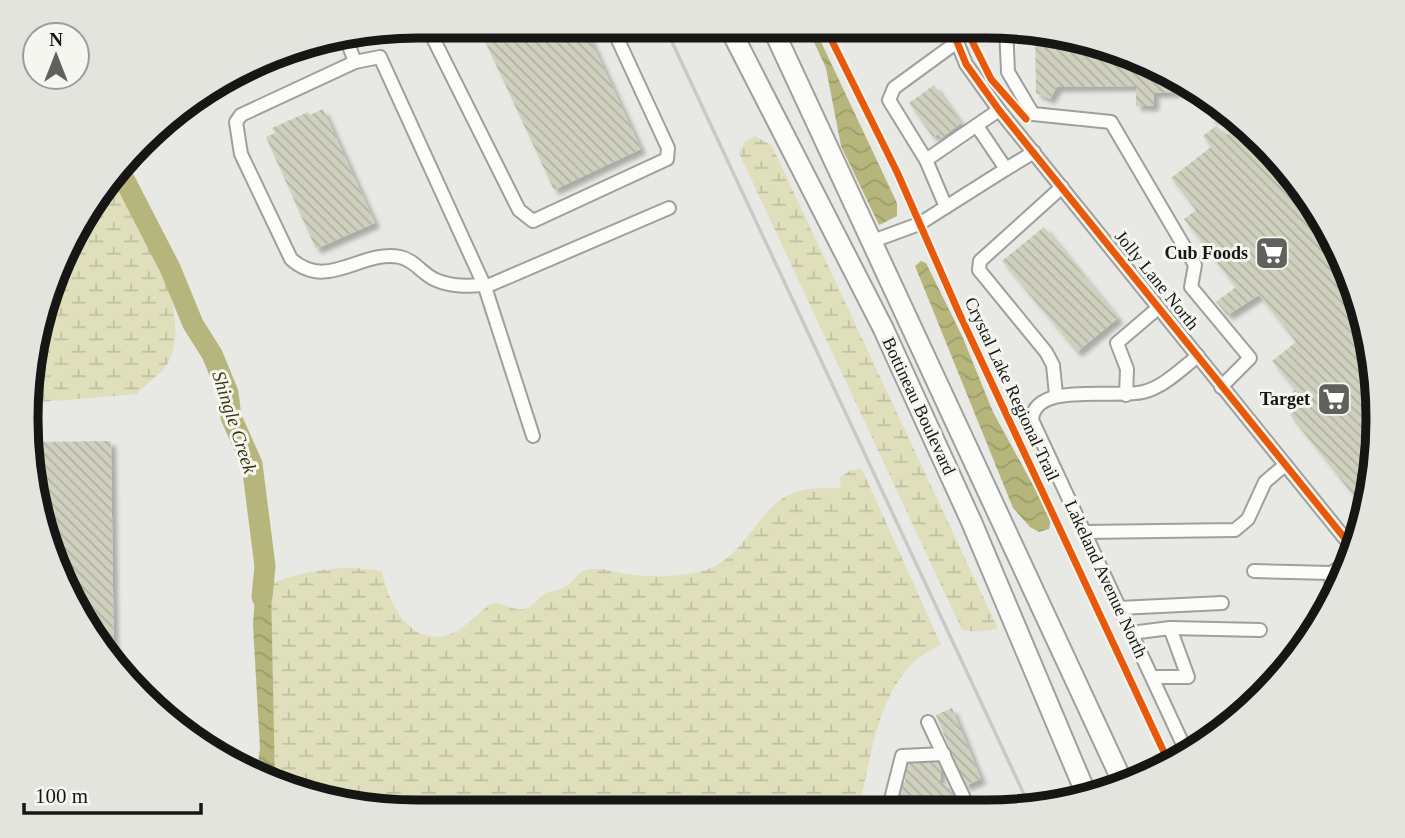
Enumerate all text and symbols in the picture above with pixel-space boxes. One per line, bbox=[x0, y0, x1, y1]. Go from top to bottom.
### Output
north arrow bbox=[21, 21, 91, 91]
text: N bbox=[49, 29, 63, 50]
street label: Jolly Lane North bbox=[1111, 226, 1203, 334]
supermarket icon: Cub Foods bbox=[1253, 234, 1291, 272]
place label: Cub Foods bbox=[1164, 243, 1248, 263]
street label: Crystal Lake Regional Trail bbox=[961, 294, 1063, 484]
street label: Bottineau Boulevard bbox=[878, 334, 960, 478]
water label: Shingle Creek bbox=[208, 368, 261, 477]
supermarket icon: Target bbox=[1315, 380, 1353, 418]
place label: Target bbox=[1260, 389, 1310, 409]
street label: Lakeland Avenue North bbox=[1061, 497, 1151, 661]
scale bar bbox=[24, 772, 201, 816]
text: 100 m bbox=[35, 784, 88, 808]

